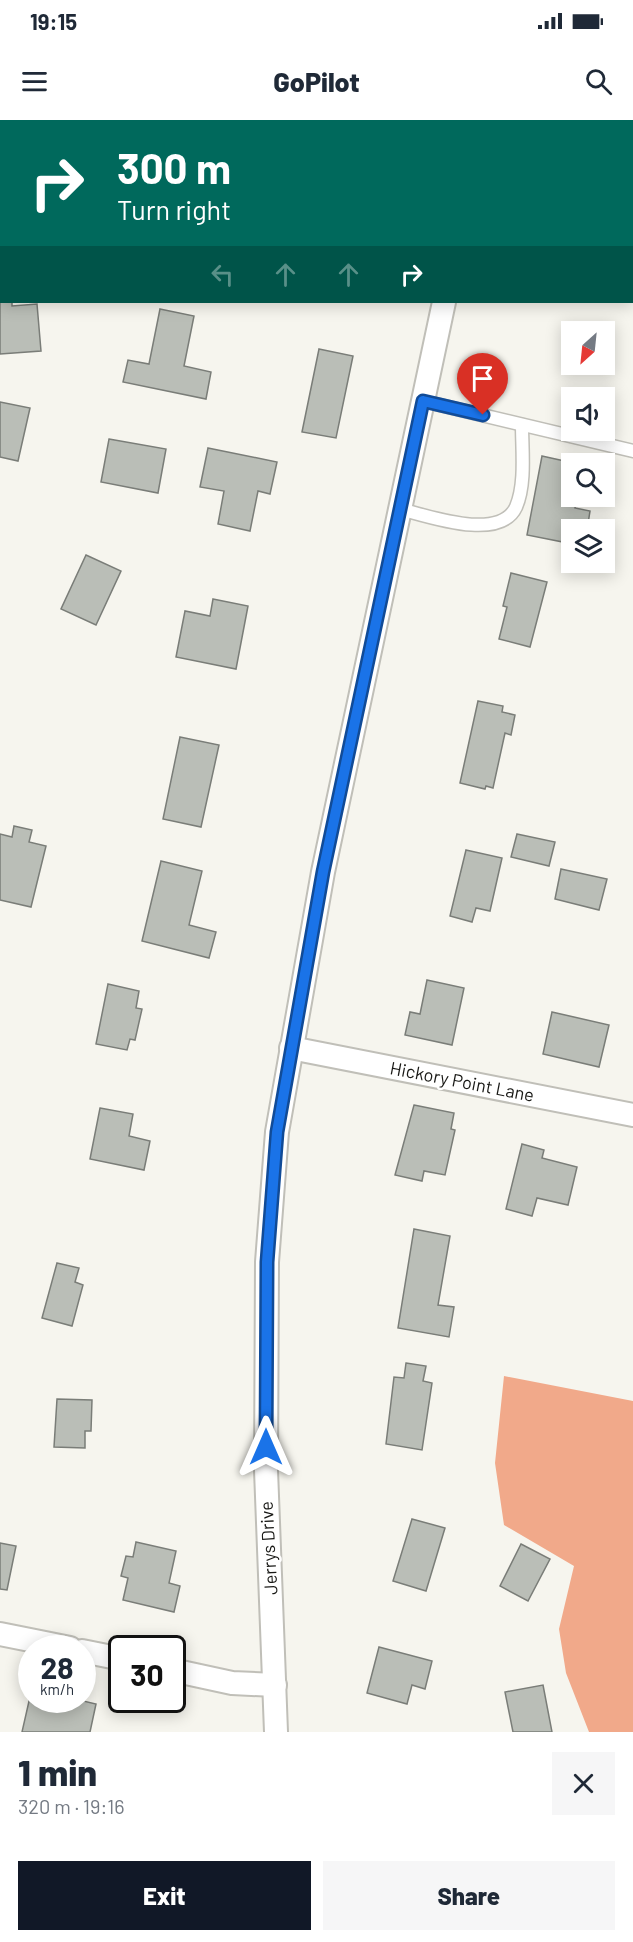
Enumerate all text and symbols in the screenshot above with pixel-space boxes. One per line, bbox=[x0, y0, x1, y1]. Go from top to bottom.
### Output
text: 19:15 bbox=[30, 8, 77, 34]
icon: menu bbox=[18, 65, 51, 98]
text: GoPilot bbox=[273, 65, 360, 97]
icon: search bbox=[582, 65, 615, 98]
text: 300 m bbox=[117, 142, 231, 192]
icon: right bbox=[18, 144, 96, 222]
text: Turn right bbox=[117, 193, 231, 225]
icon: left bbox=[206, 258, 239, 291]
icon: ahead bbox=[269, 258, 302, 291]
icon: ahead bbox=[332, 258, 365, 291]
icon: right bbox=[395, 258, 428, 291]
north arrow bbox=[561, 321, 615, 375]
map controls bbox=[561, 321, 615, 573]
pin bbox=[457, 353, 508, 415]
icon: arrive bbox=[466, 362, 499, 395]
button: sound bbox=[561, 387, 615, 441]
button: search bbox=[561, 453, 615, 507]
button: layers bbox=[561, 519, 615, 573]
street label: Hickory Point Lane bbox=[388, 1056, 536, 1106]
position arrow bbox=[234, 1415, 298, 1479]
street label: Jerrys Drive bbox=[255, 1501, 281, 1595]
speed limit sign: 30 bbox=[108, 1635, 186, 1713]
text: 28 bbox=[40, 1649, 74, 1685]
text: km/h bbox=[40, 1680, 74, 1698]
text: 1 min bbox=[18, 1750, 97, 1793]
button: close bbox=[552, 1752, 615, 1815]
text: 320 m · 19:16 bbox=[18, 1794, 125, 1818]
button: Exit bbox=[18, 1861, 311, 1930]
button: Share bbox=[323, 1861, 615, 1930]

